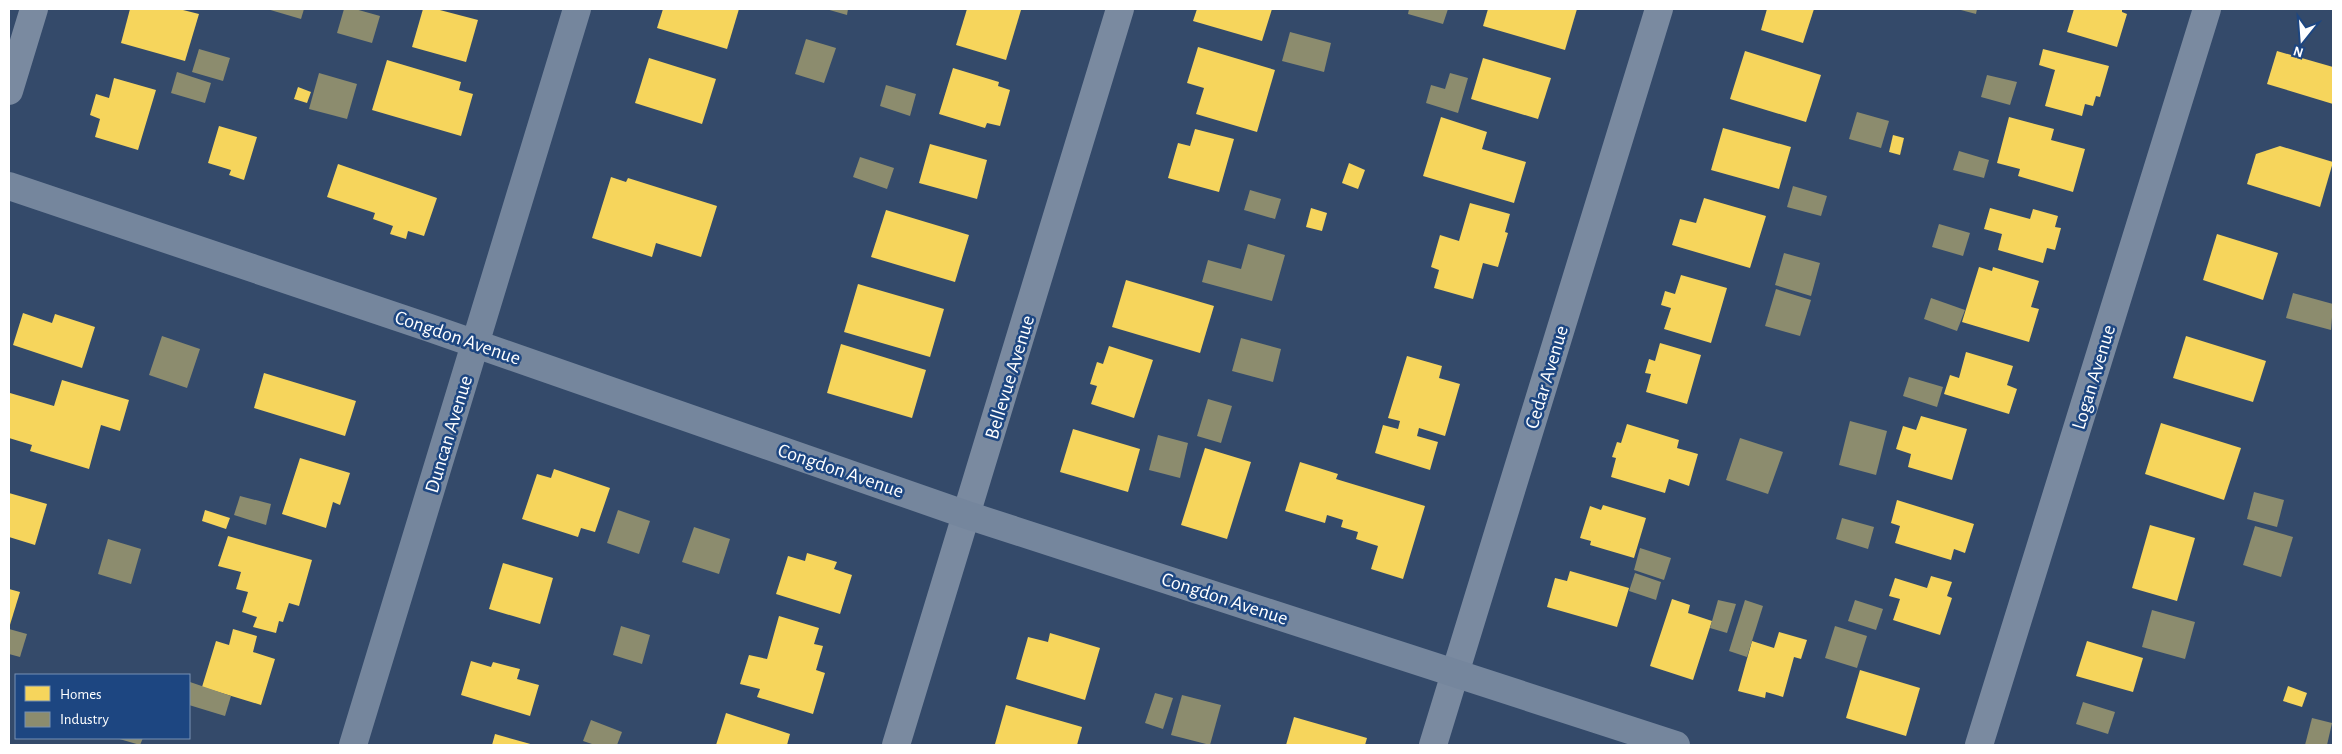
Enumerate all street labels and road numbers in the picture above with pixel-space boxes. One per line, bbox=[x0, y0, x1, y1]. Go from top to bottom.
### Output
street label: Congdon Avenue bbox=[392, 307, 523, 369]
street label: Bellevue Avenue bbox=[982, 313, 1038, 442]
street label: Cedar Avenue bbox=[1522, 323, 1572, 431]
street label: Logan Avenue bbox=[2069, 323, 2119, 432]
street label: Duncan Avenue bbox=[422, 373, 476, 495]
street label: Congdon Avenue bbox=[775, 440, 906, 502]
street label: Congdon Avenue bbox=[1159, 569, 1290, 629]

